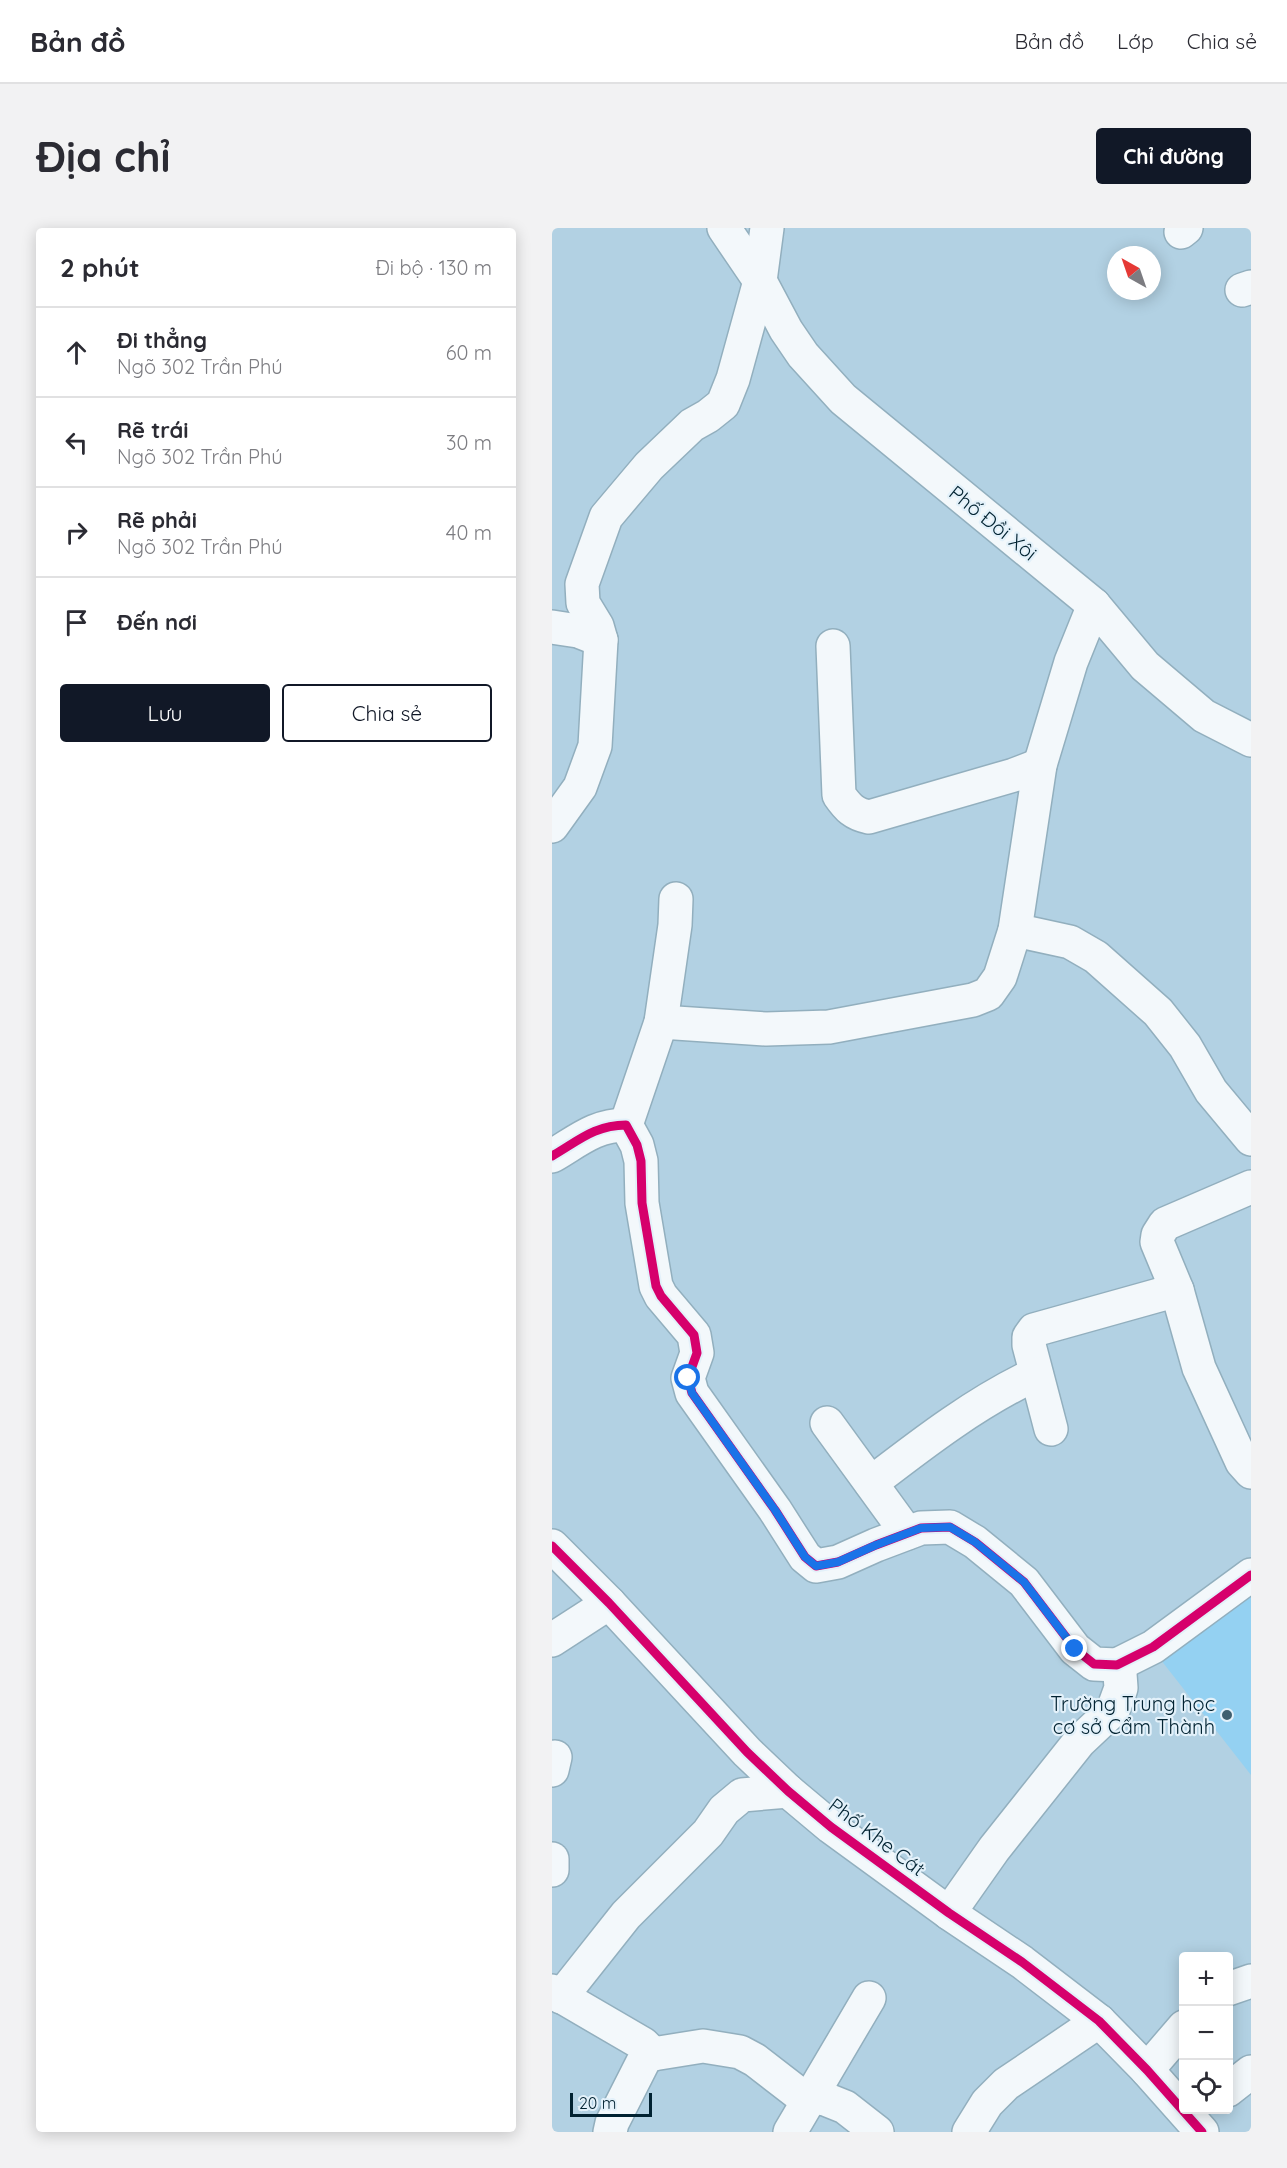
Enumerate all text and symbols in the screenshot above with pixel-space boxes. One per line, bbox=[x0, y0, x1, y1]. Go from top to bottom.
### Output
text: Bản đồ bbox=[30, 24, 126, 59]
text: Bản đồ bbox=[1014, 28, 1084, 54]
text: Lớp bbox=[1117, 28, 1154, 54]
text: Chia sẻ bbox=[1187, 28, 1257, 54]
button: Chỉ đường bbox=[1096, 128, 1251, 184]
text: Địa chỉ bbox=[36, 130, 170, 183]
north arrow bbox=[1107, 246, 1161, 300]
text: 2 phút bbox=[60, 251, 140, 284]
text: Đi bộ · 130 m bbox=[375, 255, 492, 280]
text: Đi thẳng bbox=[117, 326, 207, 354]
icon: ahead bbox=[60, 336, 93, 369]
text: 60 m bbox=[446, 340, 492, 365]
text: Ngõ 302 Trần Phú bbox=[117, 354, 283, 379]
text: Rẽ trái bbox=[117, 416, 188, 444]
icon: left bbox=[60, 426, 93, 459]
text: 30 m bbox=[446, 430, 492, 455]
text: Ngõ 302 Trần Phú bbox=[117, 444, 283, 469]
street label: Phố Đồi Xôi bbox=[944, 480, 1042, 566]
text: Rẽ phải bbox=[117, 506, 197, 534]
icon: right bbox=[60, 516, 93, 549]
text: 40 m bbox=[446, 520, 492, 545]
text: Ngõ 302 Trần Phú bbox=[117, 534, 283, 559]
icon: arrive bbox=[60, 606, 93, 639]
text: Đến nơi bbox=[117, 608, 197, 636]
button: Lưu bbox=[60, 684, 270, 742]
button: Chia sẻ bbox=[282, 684, 492, 742]
route start bbox=[674, 1364, 700, 1390]
route end bbox=[1061, 1635, 1087, 1661]
place label: Trường Trung học cơ sở Cẩm Thành bbox=[1050, 1691, 1215, 1739]
marker: Trường Trung học cơ sở Cẩm Thành bbox=[1220, 1708, 1234, 1722]
street label: Phố Khe Cát bbox=[824, 1792, 931, 1881]
map controls bbox=[1179, 1952, 1233, 2114]
button: + bbox=[1179, 1952, 1233, 2006]
button: − bbox=[1179, 2006, 1233, 2060]
button: locate bbox=[1179, 2060, 1233, 2114]
scale bar bbox=[570, 2090, 652, 2118]
text: 20 m bbox=[579, 2093, 616, 2113]

